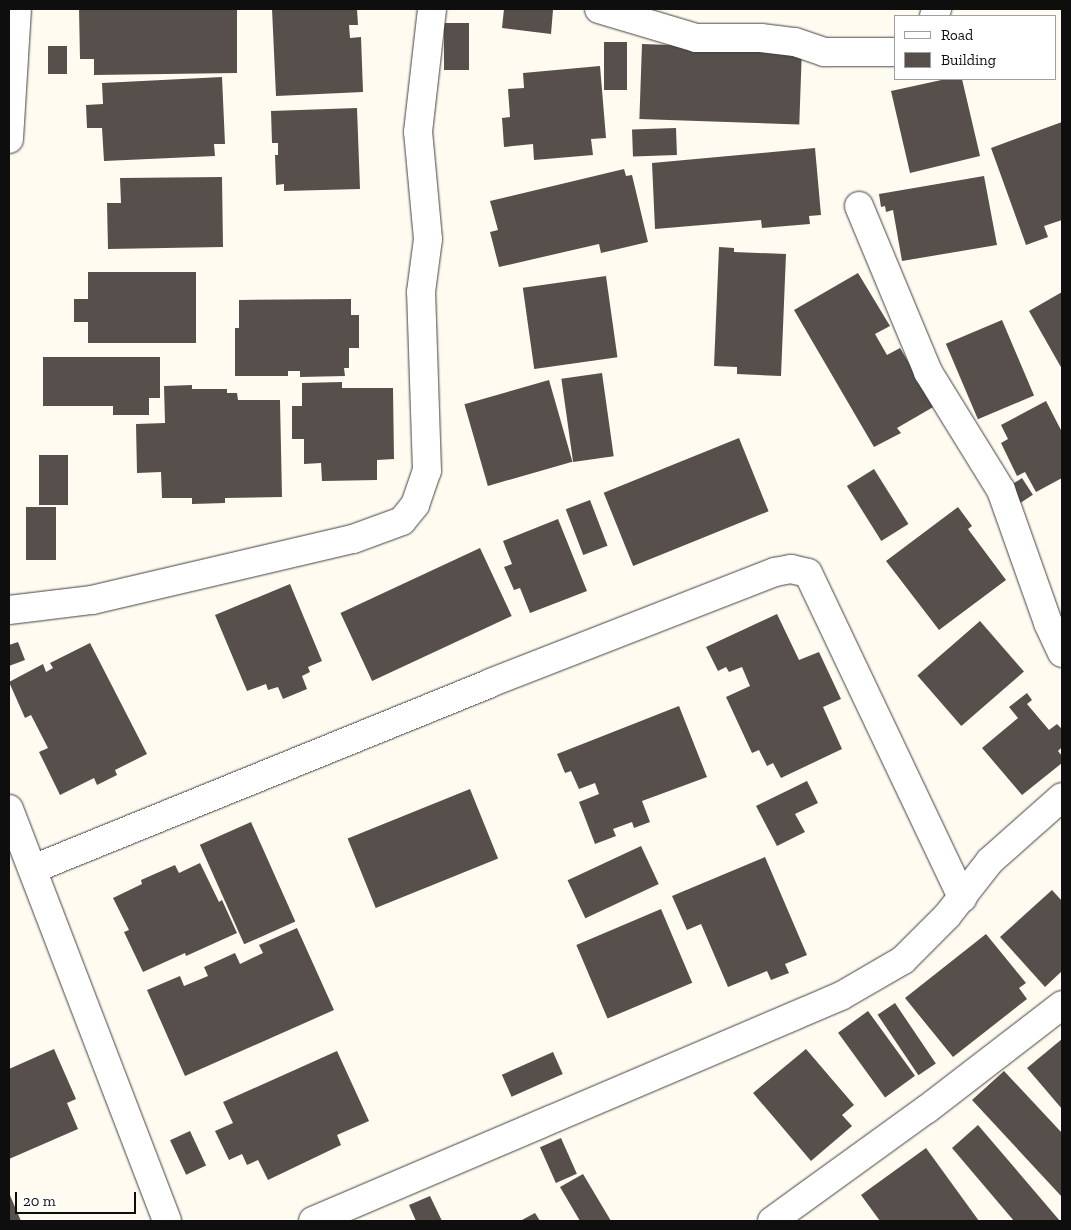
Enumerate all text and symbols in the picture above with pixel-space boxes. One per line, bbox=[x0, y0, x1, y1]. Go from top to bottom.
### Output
legend bbox=[894, 15, 1056, 80]
text: Road bbox=[941, 26, 973, 44]
text: Building bbox=[941, 51, 996, 69]
scale bar bbox=[18, 1182, 139, 1214]
text: 20 m bbox=[23, 1192, 56, 1210]

